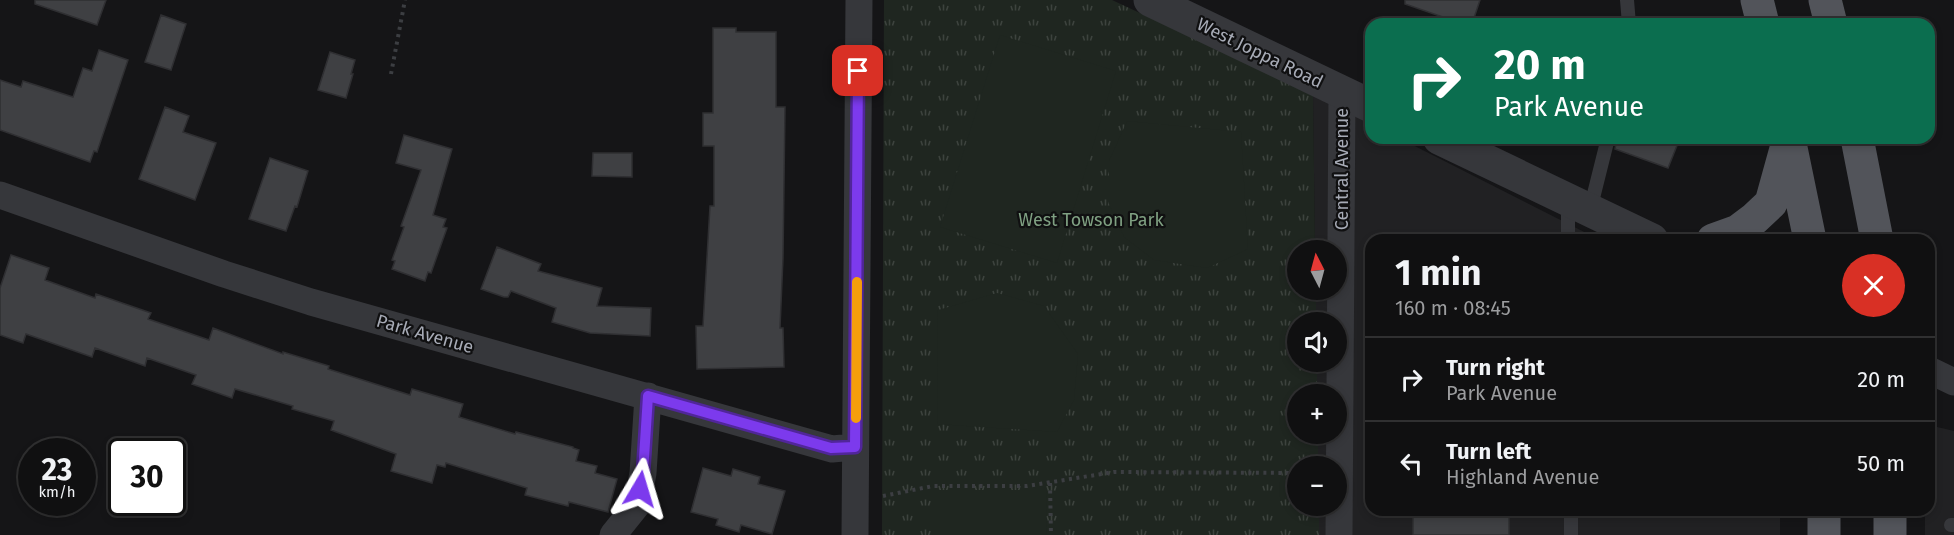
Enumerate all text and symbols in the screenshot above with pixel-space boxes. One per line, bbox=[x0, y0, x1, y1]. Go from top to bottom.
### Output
street label: West Joppa Road bbox=[1193, 13, 1327, 93]
text: 20 m bbox=[1494, 40, 1586, 90]
icon: right bbox=[1395, 42, 1473, 120]
pin bbox=[832, 45, 883, 96]
icon: arrive bbox=[841, 54, 874, 87]
text: Park Avenue bbox=[1494, 91, 1644, 123]
street label: Central Avenue bbox=[1331, 108, 1353, 230]
park label: West Towson Park bbox=[1018, 209, 1165, 231]
north arrow bbox=[1287, 240, 1347, 300]
map controls bbox=[1287, 240, 1347, 516]
text: 1 min bbox=[1395, 251, 1482, 295]
button: close bbox=[1842, 254, 1905, 317]
text: 160 m · 08:45 bbox=[1395, 296, 1511, 320]
street label: Park Avenue bbox=[374, 310, 476, 358]
button: sound bbox=[1287, 312, 1347, 372]
text: Turn right bbox=[1446, 354, 1545, 381]
icon: right bbox=[1395, 363, 1428, 396]
text: 20 m bbox=[1857, 366, 1905, 393]
text: Park Avenue bbox=[1446, 381, 1557, 405]
button: + bbox=[1287, 384, 1347, 444]
speed limit sign: 30 bbox=[108, 438, 186, 516]
text: Turn left bbox=[1446, 438, 1531, 465]
icon: left bbox=[1395, 447, 1428, 480]
text: 50 m bbox=[1857, 450, 1905, 477]
text: 23 bbox=[42, 452, 72, 488]
button: − bbox=[1287, 456, 1347, 516]
position arrow bbox=[608, 457, 672, 521]
text: Highland Avenue bbox=[1446, 465, 1599, 489]
text: km/h bbox=[38, 483, 76, 501]

